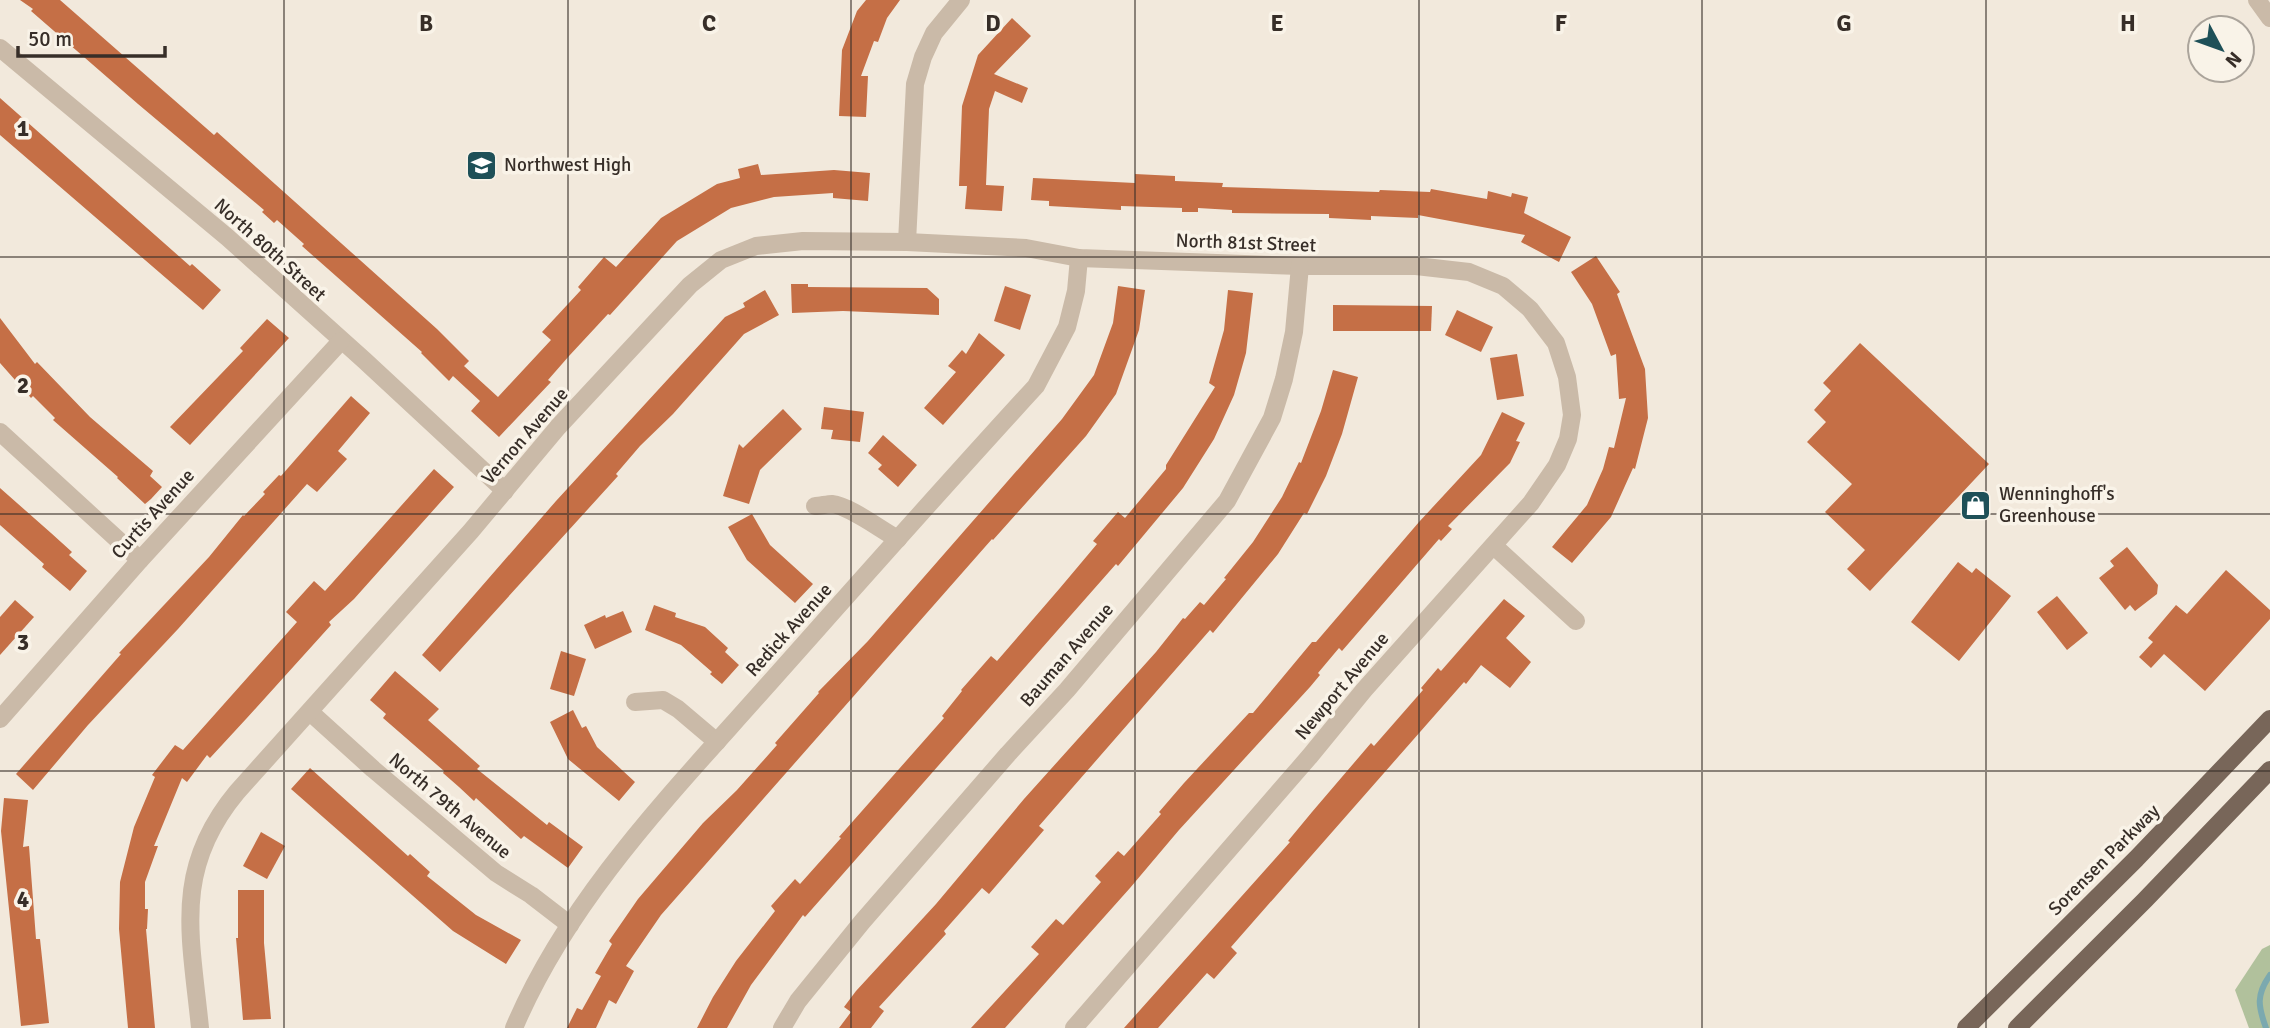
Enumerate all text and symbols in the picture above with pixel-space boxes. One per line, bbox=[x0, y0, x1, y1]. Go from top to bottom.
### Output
text: B bbox=[419, 9, 433, 38]
text: C bbox=[702, 9, 716, 38]
text: D bbox=[985, 9, 1001, 38]
text: E bbox=[1270, 9, 1284, 38]
text: F bbox=[1555, 9, 1567, 38]
text: G bbox=[1836, 9, 1852, 38]
text: H bbox=[2120, 9, 2136, 38]
scale bar bbox=[18, 14, 164, 58]
north arrow bbox=[2186, 14, 2256, 84]
text: 50 m bbox=[28, 26, 72, 52]
text: N bbox=[2220, 47, 2246, 72]
text: 1 bbox=[17, 114, 29, 143]
school or university icon: Northwest High bbox=[464, 148, 498, 182]
place label: Northwest High bbox=[504, 153, 631, 177]
street label: North 80th Street bbox=[209, 193, 331, 307]
street label: North 81st Street bbox=[1175, 229, 1317, 257]
text: 2 bbox=[17, 371, 29, 400]
street label: Vernon Avenue bbox=[476, 383, 574, 489]
street label: Curtis Avenue bbox=[106, 464, 200, 564]
place label: Wenninghoff's Greenhouse bbox=[1999, 482, 2115, 528]
shop icon: Wenninghoff's Greenhouse bbox=[1959, 488, 1993, 522]
street label: Redick Avenue bbox=[741, 578, 837, 682]
street label: Bauman Avenue bbox=[1015, 598, 1119, 712]
street label: Newport Avenue bbox=[1290, 627, 1394, 745]
text: 3 bbox=[17, 628, 29, 657]
street label: North 79th Avenue bbox=[384, 748, 516, 864]
street label: Sorensen Parkway bbox=[2043, 799, 2165, 921]
text: 4 bbox=[17, 885, 29, 914]

